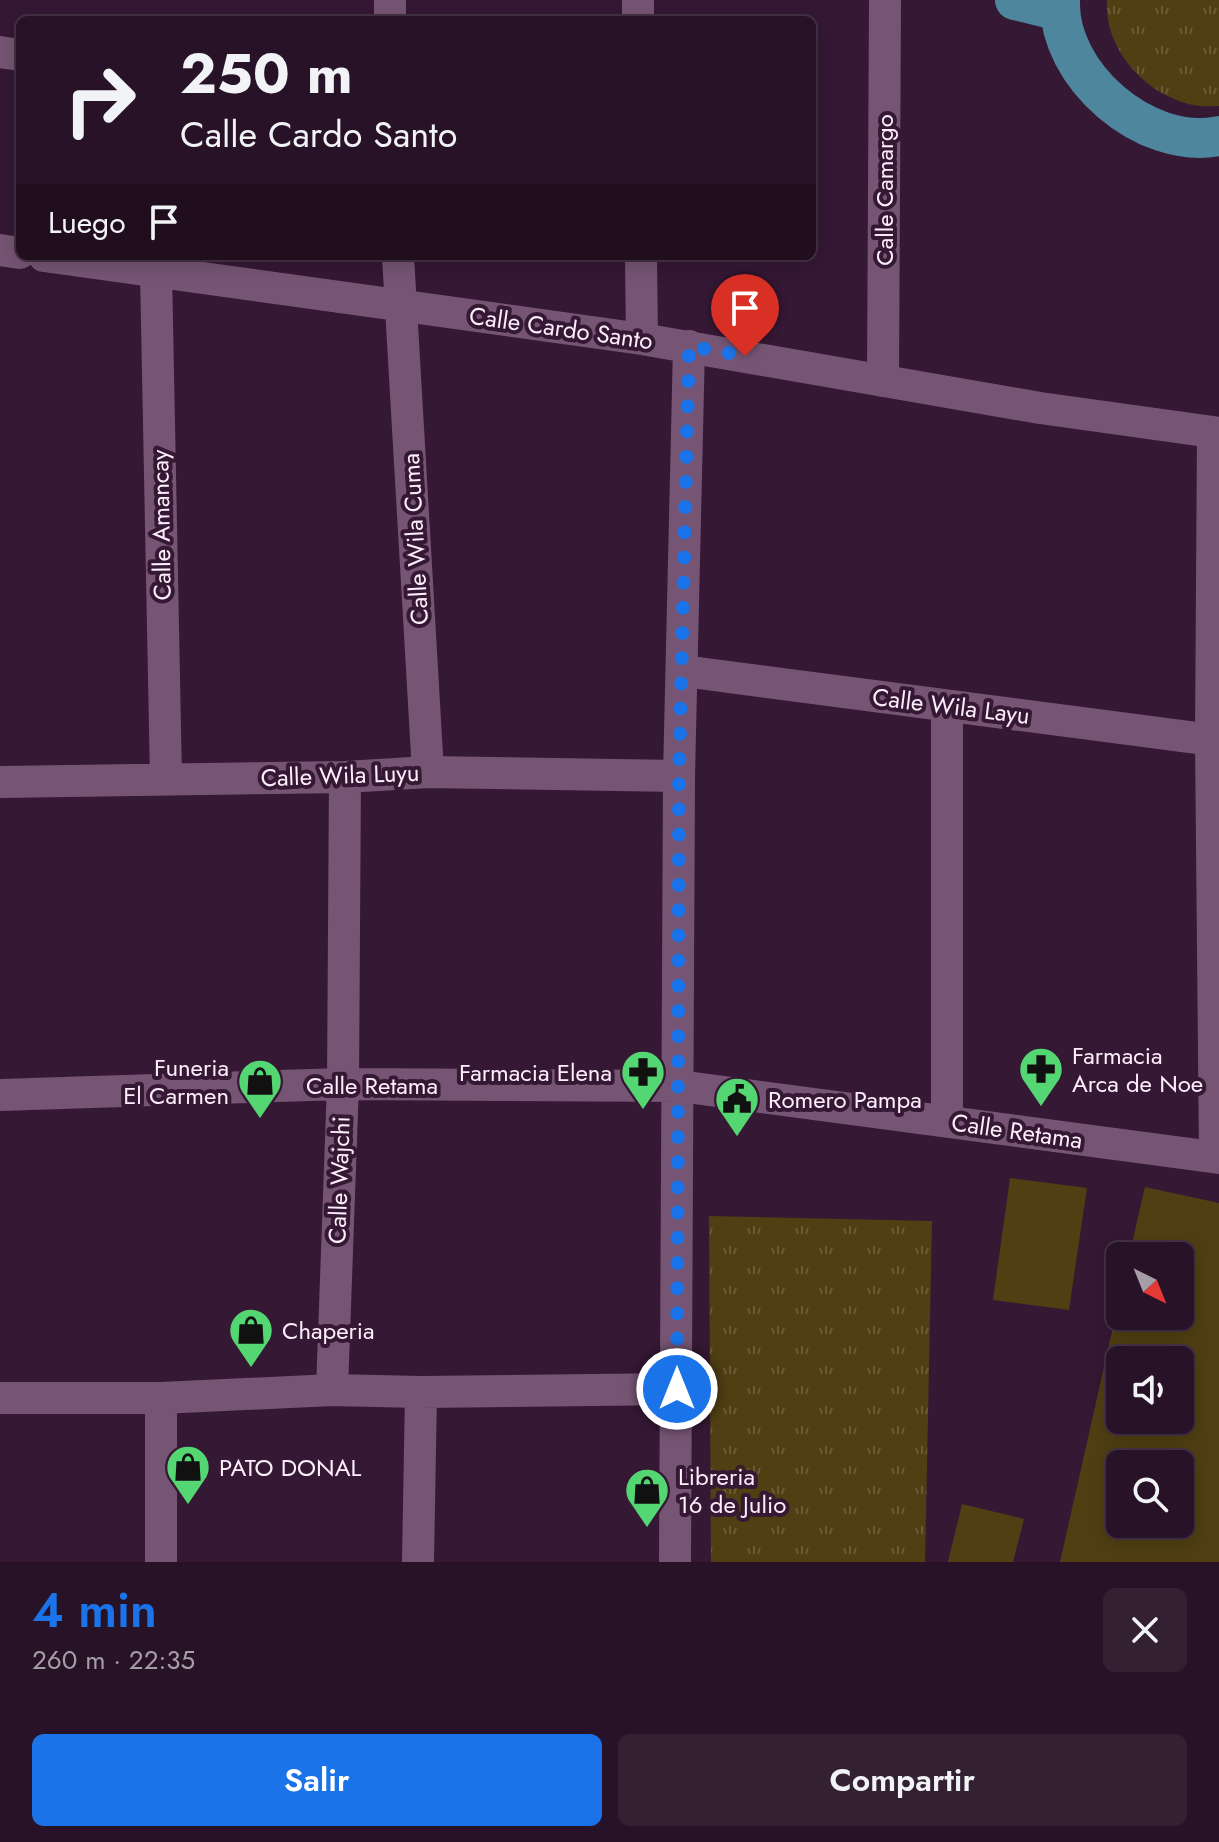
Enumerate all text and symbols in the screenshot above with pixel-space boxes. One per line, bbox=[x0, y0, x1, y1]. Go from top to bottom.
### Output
text: 250 m bbox=[180, 33, 353, 114]
icon: right bbox=[48, 48, 152, 152]
text: Calle Cardo Santo bbox=[180, 108, 457, 160]
street label: Calle Camargo bbox=[867, 114, 902, 266]
icon: arrive bbox=[142, 200, 186, 244]
text: Luego bbox=[48, 201, 126, 244]
pin bbox=[711, 274, 779, 356]
icon: arrive bbox=[723, 286, 767, 330]
street label: Calle Cardo Santo bbox=[467, 298, 655, 358]
street label: Calle Amancay bbox=[142, 449, 180, 601]
street label: Calle Wila Cuma bbox=[393, 452, 437, 626]
street label: Calle Wila Layu bbox=[870, 679, 1032, 733]
street label: Calle Wila Luyu bbox=[260, 755, 420, 795]
place label: Farmacia Arca de Noe bbox=[1072, 1038, 1203, 1101]
pharmacy icon: Farmacia Arca de Noe bbox=[1017, 1045, 1065, 1108]
pharmacy icon: Farmacia Elena bbox=[619, 1048, 667, 1111]
place label: Funeria El Carmen bbox=[123, 1050, 229, 1113]
place label: Farmacia Elena bbox=[459, 1055, 612, 1090]
shop icon: Funeria El Carmen bbox=[236, 1057, 284, 1120]
street label: Calle Retama bbox=[306, 1068, 438, 1103]
public building icon: Romero Pampa bbox=[713, 1075, 761, 1138]
place label: Romero Pampa bbox=[768, 1082, 922, 1117]
street label: Calle Retama bbox=[949, 1104, 1085, 1158]
street label: Calle Wajchi bbox=[319, 1116, 359, 1244]
north arrow bbox=[1106, 1242, 1194, 1330]
map controls bbox=[1106, 1242, 1194, 1538]
shop icon: Chaperia bbox=[227, 1306, 275, 1369]
place label: Chaperia bbox=[282, 1313, 375, 1348]
button: sound bbox=[1106, 1346, 1194, 1434]
position arrow bbox=[635, 1347, 719, 1431]
shop icon: PATO DONAL bbox=[164, 1443, 212, 1506]
place label: PATO DONAL bbox=[219, 1450, 361, 1485]
button: search bbox=[1106, 1450, 1194, 1538]
place label: Libreria 16 de Julio bbox=[678, 1459, 786, 1522]
shop icon: Libreria 16 de Julio bbox=[623, 1466, 671, 1529]
text: 4 min bbox=[32, 1576, 157, 1645]
button: close bbox=[1103, 1588, 1187, 1672]
text: 260 m · 22:35 bbox=[32, 1641, 195, 1679]
button: Salir bbox=[32, 1734, 602, 1826]
button: Compartir bbox=[618, 1734, 1187, 1826]

